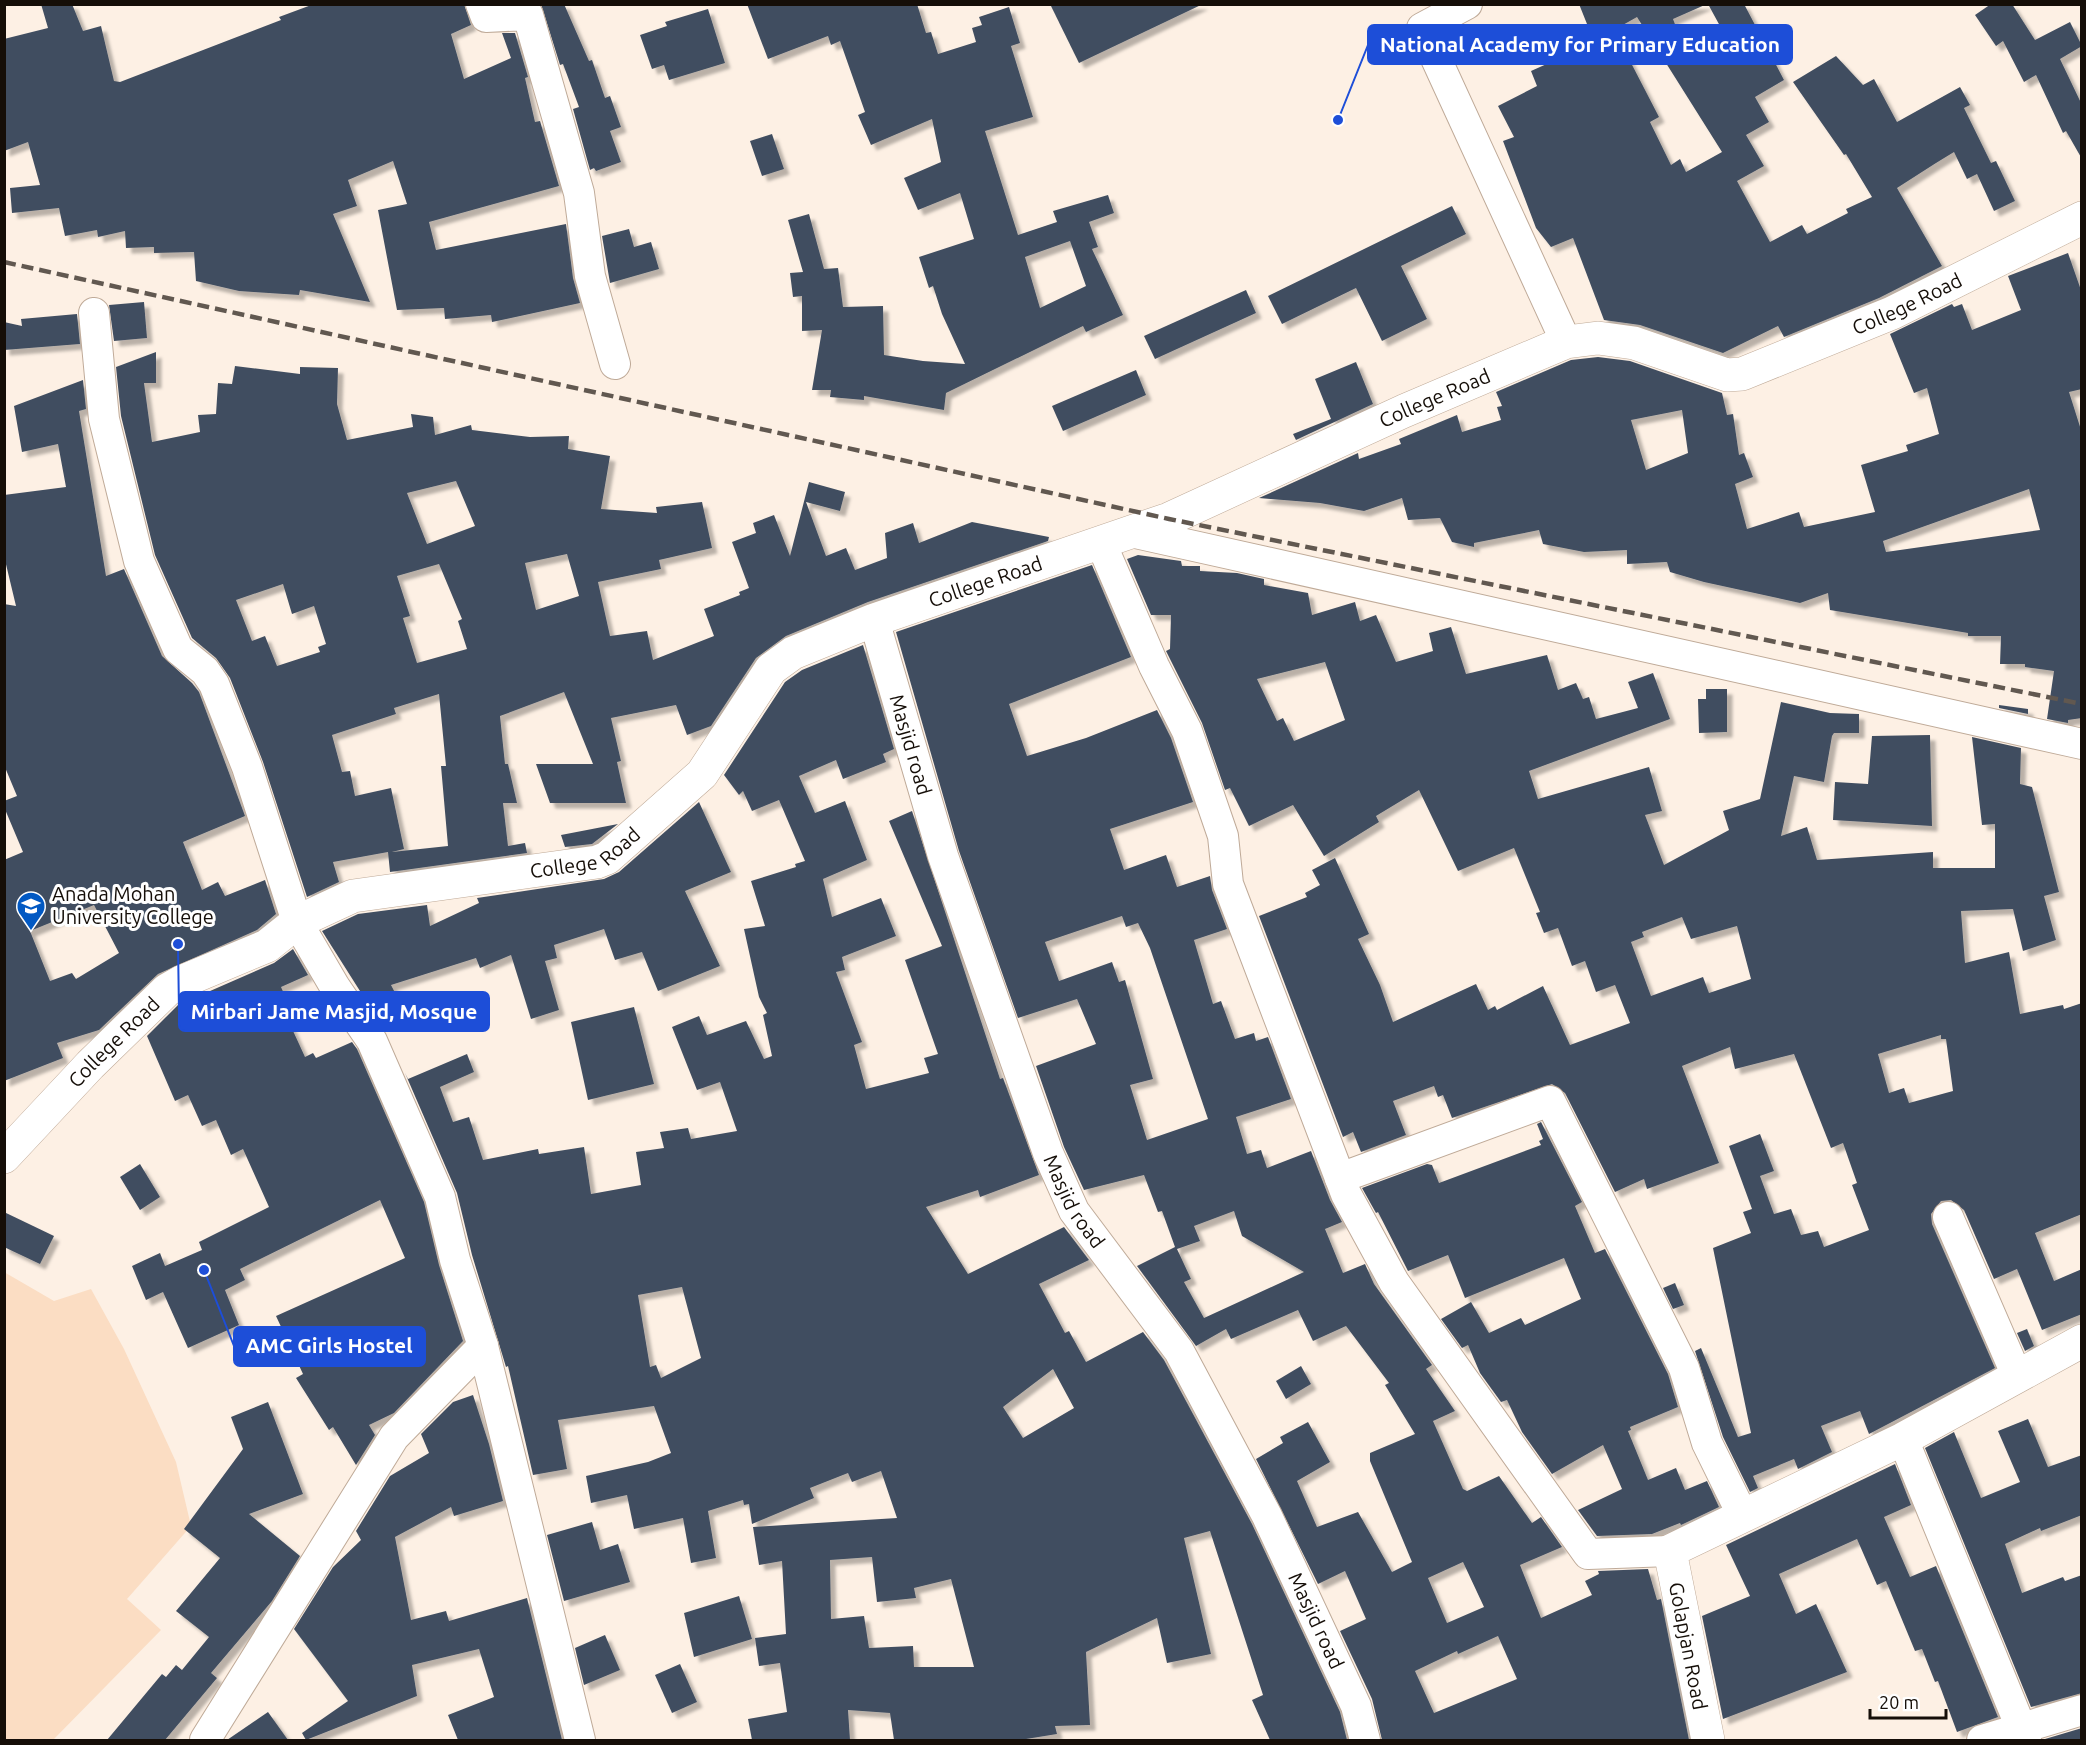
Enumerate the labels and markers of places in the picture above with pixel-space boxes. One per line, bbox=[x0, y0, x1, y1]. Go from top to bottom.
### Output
callout: National Academy for Primary Education bbox=[1368, 25, 1792, 64]
place label: Anada Mohan University College bbox=[52, 882, 214, 928]
school or university icon: Anada Mohan University College bbox=[15, 890, 47, 932]
callout: Mirbari Jame Masjid, Mosque bbox=[179, 992, 489, 1031]
callout: AMC Girls Hostel bbox=[234, 1327, 425, 1366]

